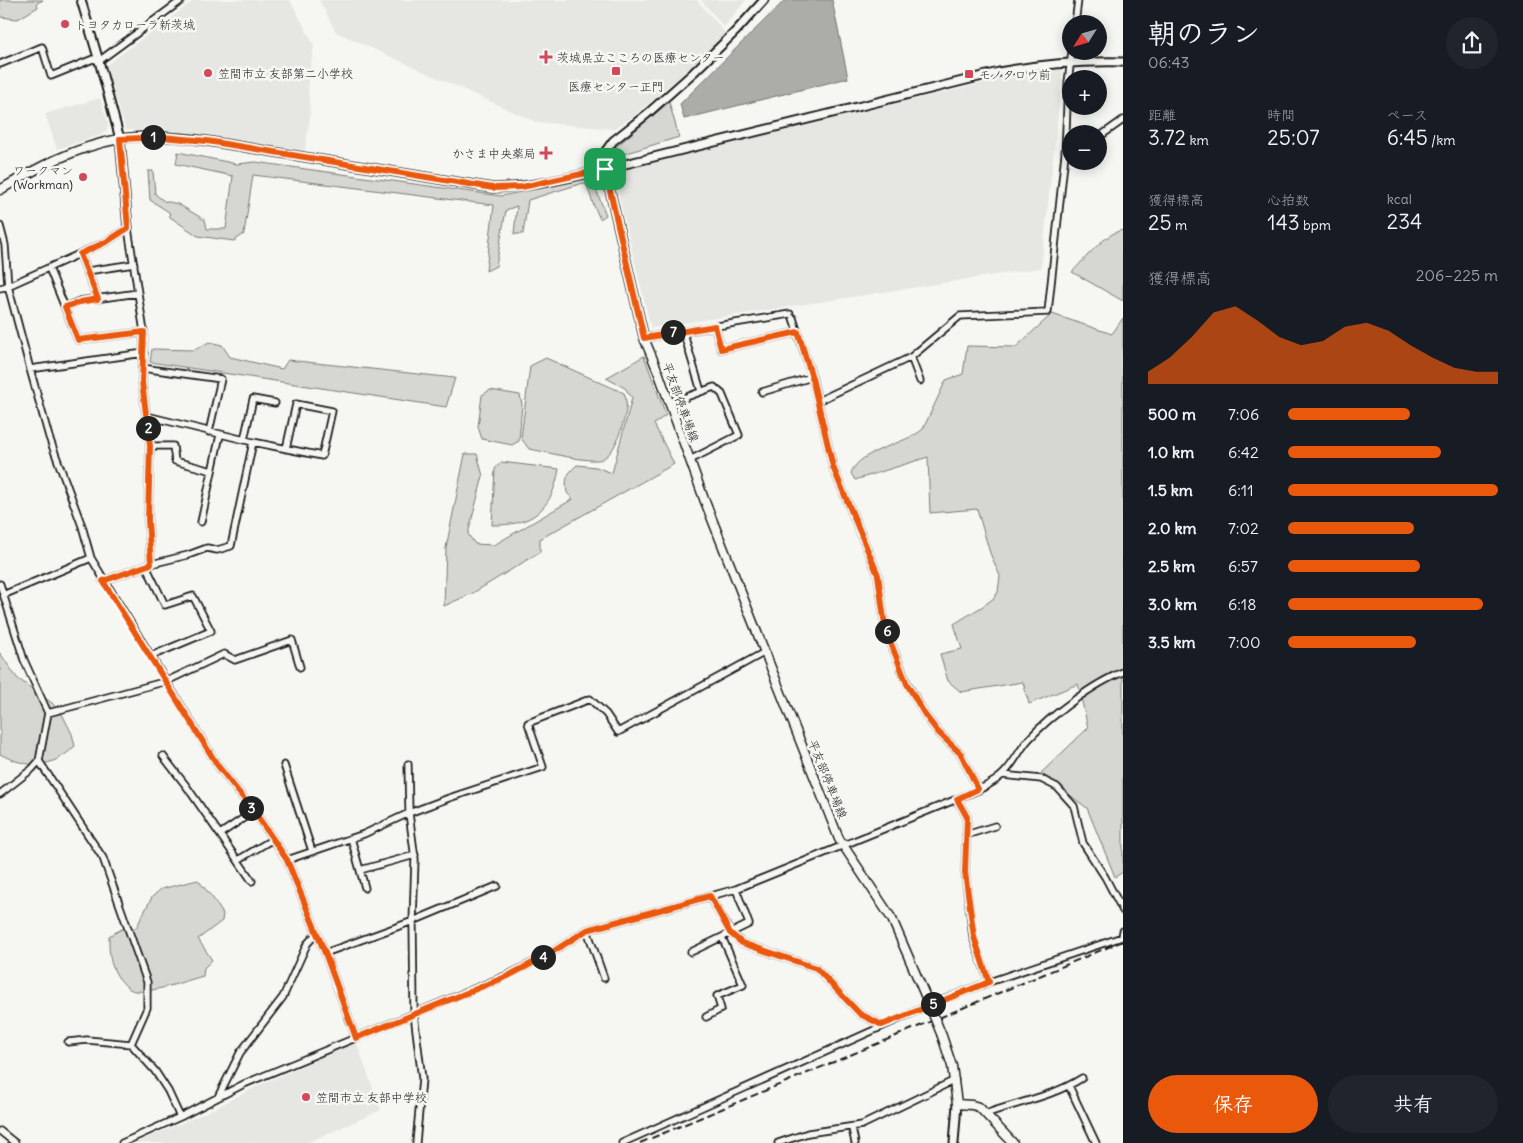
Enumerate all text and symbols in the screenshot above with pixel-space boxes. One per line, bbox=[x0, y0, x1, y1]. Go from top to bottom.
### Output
north arrow bbox=[1062, 15, 1108, 60]
map controls bbox=[1062, 15, 1107, 170]
text: 朝のラン bbox=[1148, 15, 1260, 51]
place label: トヨタカローラ新茨城 bbox=[75, 17, 195, 32]
button: share bbox=[1446, 17, 1498, 69]
marker: トヨタカローラ新茨城 bbox=[59, 18, 71, 30]
marker: 茨城県立こころの医療センター bbox=[539, 50, 553, 64]
place label: 茨城県立こころの医療センター bbox=[557, 50, 725, 65]
text: 06:43 bbox=[1148, 52, 1190, 72]
marker: 医療センター正門 bbox=[610, 65, 622, 77]
place label: 笠間市立 友部第二小学校 bbox=[218, 66, 353, 81]
marker: 笠間市立 友部第二小学校 bbox=[202, 67, 214, 79]
place label: モノタロウ前 bbox=[979, 67, 1051, 82]
marker: モノタロウ前 bbox=[963, 68, 975, 80]
button: + bbox=[1062, 70, 1107, 115]
place label: 医療センター正門 bbox=[568, 79, 664, 94]
text: 距離 bbox=[1148, 106, 1176, 124]
text: 時間 bbox=[1267, 106, 1295, 124]
text: ペース bbox=[1387, 106, 1428, 124]
pin: 1 bbox=[140, 124, 166, 150]
text: 3.72 bbox=[1148, 124, 1186, 151]
text: 25:07 bbox=[1267, 124, 1319, 151]
text: 6:45 bbox=[1387, 124, 1428, 151]
button: − bbox=[1062, 125, 1107, 170]
text: 1 bbox=[151, 128, 156, 146]
text: km bbox=[1186, 131, 1209, 149]
text: /km bbox=[1428, 131, 1456, 149]
place label: かさま中央薬局 bbox=[452, 146, 536, 161]
marker: かさま中央薬局 bbox=[540, 147, 552, 159]
pin bbox=[584, 148, 626, 190]
icon: arrive bbox=[591, 155, 619, 183]
place label: ワークマン (Workman) bbox=[13, 163, 73, 192]
marker: ワークマン (Workman) bbox=[77, 171, 89, 183]
text: kcal bbox=[1387, 190, 1412, 208]
text: 獲得標高 bbox=[1148, 191, 1204, 209]
text: 心拍数 bbox=[1267, 191, 1309, 209]
text: 234 bbox=[1387, 208, 1422, 235]
text: 25 bbox=[1148, 209, 1172, 236]
text: 143 bbox=[1267, 209, 1300, 236]
text: m bbox=[1172, 216, 1187, 234]
text: bpm bbox=[1300, 216, 1331, 234]
text: 206–225 m bbox=[1416, 265, 1498, 285]
text: 獲得標高 bbox=[1148, 268, 1212, 288]
pin: 7 bbox=[660, 320, 686, 344]
text: 7 bbox=[670, 323, 677, 341]
street label: 平友部停車場線 bbox=[660, 360, 702, 444]
text: 500 m bbox=[1148, 404, 1196, 424]
text: 7:06 bbox=[1228, 404, 1259, 424]
pin: 2 bbox=[136, 416, 160, 440]
text: 2 bbox=[145, 419, 152, 437]
text: 1.0 km bbox=[1148, 442, 1194, 462]
text: 6:42 bbox=[1228, 442, 1259, 462]
text: 1.5 km bbox=[1148, 480, 1193, 500]
text: 6:11 bbox=[1228, 480, 1254, 500]
text: 2.0 km bbox=[1148, 518, 1197, 538]
text: 7:02 bbox=[1228, 518, 1259, 538]
text: 2.5 km bbox=[1148, 556, 1195, 576]
text: 6:57 bbox=[1228, 556, 1258, 576]
text: 3.0 km bbox=[1148, 594, 1197, 614]
text: 6:18 bbox=[1228, 594, 1256, 614]
pin: 6 bbox=[874, 618, 900, 644]
text: 6 bbox=[883, 622, 892, 640]
text: 3.5 km bbox=[1148, 632, 1196, 652]
text: 7:00 bbox=[1228, 632, 1261, 652]
street label: 平友部停車場線 bbox=[805, 737, 851, 821]
pin: 3 bbox=[238, 796, 264, 820]
text: 3 bbox=[248, 799, 255, 817]
pin: 4 bbox=[530, 944, 556, 970]
text: 4 bbox=[539, 948, 548, 966]
pin: 5 bbox=[920, 992, 946, 1016]
text: 5 bbox=[929, 995, 938, 1013]
button: 保存 bbox=[1148, 1075, 1318, 1133]
button: 共有 bbox=[1328, 1075, 1498, 1133]
place label: 笠間市立 友部中学校 bbox=[316, 1090, 427, 1105]
marker: 笠間市立 友部中学校 bbox=[300, 1091, 312, 1103]

